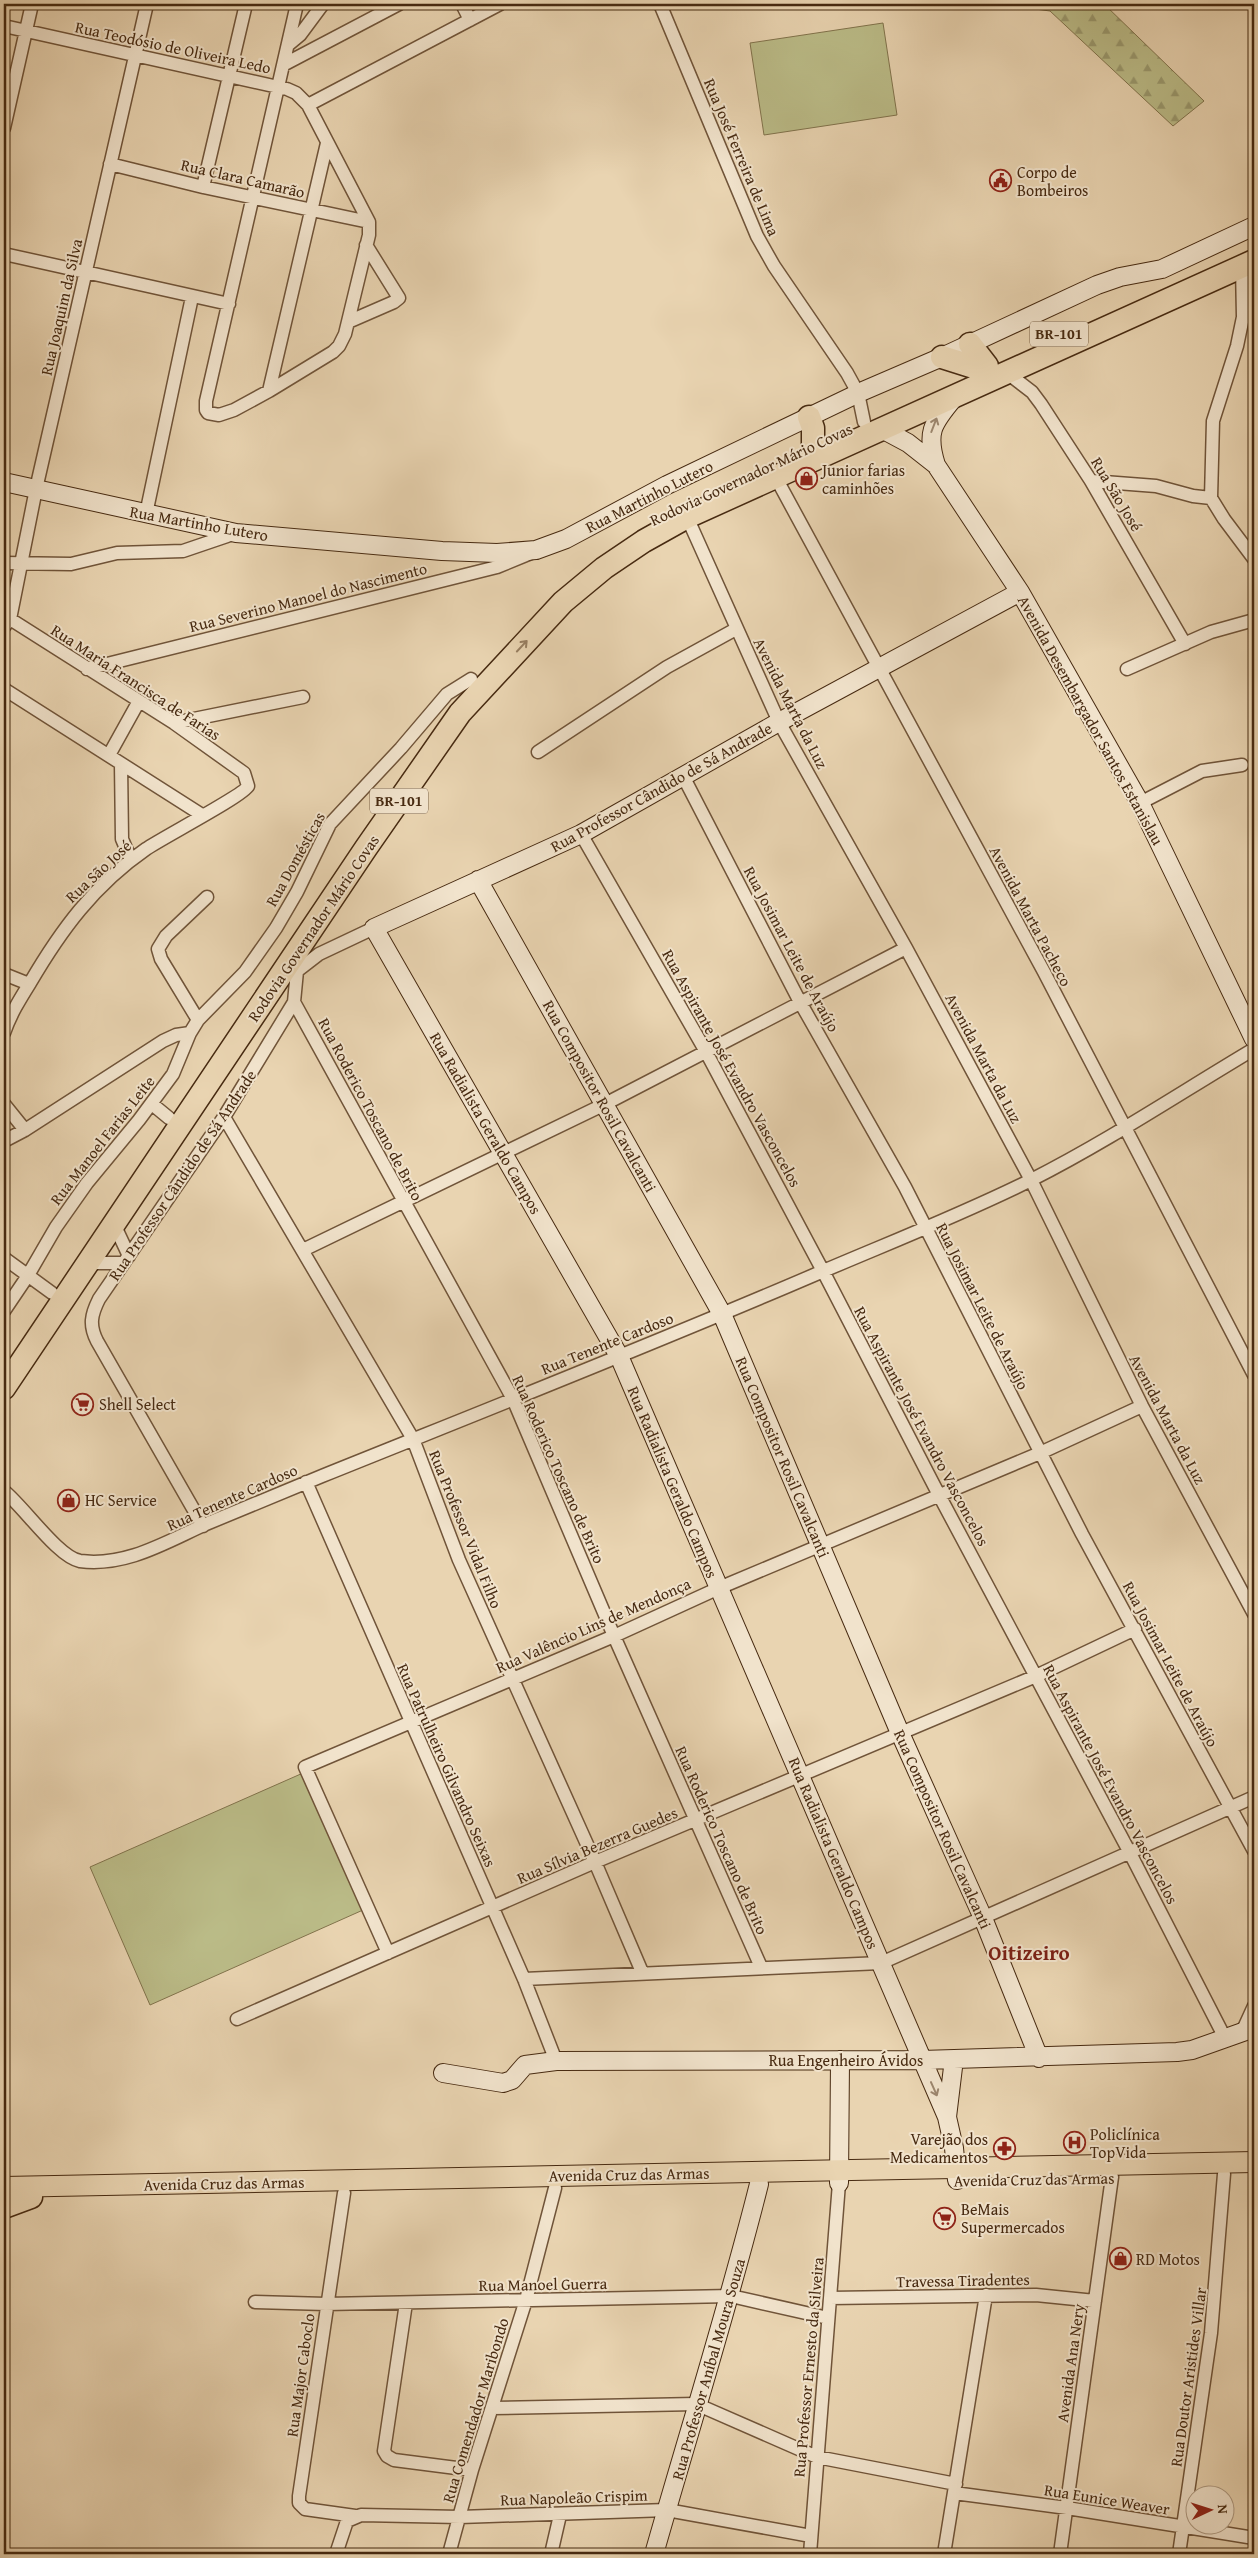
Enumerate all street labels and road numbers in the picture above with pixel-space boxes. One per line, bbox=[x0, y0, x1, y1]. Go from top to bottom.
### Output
street label: Rua Teodósio de Oliveira Ledo bbox=[73, 15, 273, 79]
street label: Rua José Ferreira de Lima bbox=[698, 74, 786, 240]
street label: Rua Clara Camarão bbox=[179, 152, 307, 204]
street label: Rua Joaquim da Silva bbox=[34, 236, 88, 378]
road number: BR-101 bbox=[1030, 322, 1088, 346]
street label: Rodovia Governador Mário Covas bbox=[646, 416, 856, 532]
street label: Rua São José bbox=[1085, 452, 1149, 536]
street label: Rua Martinho Lutero bbox=[581, 453, 717, 539]
street label: Rua Martinho Lutero bbox=[128, 499, 270, 547]
street label: Rua Severino Manoel do Nascimento bbox=[187, 556, 429, 638]
street label: Avenida Desembargador Santos Estanislau bbox=[1012, 591, 1170, 850]
street label: Rua Maria Francisca de Farias bbox=[46, 618, 226, 746]
street label: Avenida Marta da Luz bbox=[748, 633, 834, 773]
street label: Rua Professor Cândido de Sá Andrade bbox=[546, 716, 776, 858]
road number: BR-101 bbox=[370, 788, 428, 814]
street label: Rua Domésticas bbox=[259, 807, 331, 911]
street label: Rodovia Governador Mário Covas bbox=[241, 830, 385, 1026]
street label: Rua São José bbox=[59, 834, 137, 908]
street label: Avenida Marta Pacheco bbox=[984, 842, 1078, 990]
street label: Rua Josimar Leite de Araújo bbox=[738, 862, 846, 1036]
street label: Rua Aspirante José Evandro Vasconcelos bbox=[656, 945, 808, 1191]
street label: Avenida Marta da Luz bbox=[940, 989, 1028, 1127]
street label: Rua Compositor Rosil Cavalcanti bbox=[537, 996, 663, 1197]
street label: Rua Roderico Toscano de Brito bbox=[313, 1013, 429, 1205]
street label: Rua Radialista Geraldo Campos bbox=[424, 1028, 548, 1218]
street label: Rua Professor Cândido de Sá Andrade bbox=[102, 1065, 262, 1285]
street label: Rua Manoel Farias Leite bbox=[44, 1070, 160, 1210]
street label: Rua Josimar Leite de Araújo bbox=[930, 1218, 1036, 1394]
street label: Rua Aspirante José Evandro Vasconcelos bbox=[848, 1302, 996, 1550]
street label: Rua Tenente Cardoso bbox=[537, 1305, 677, 1381]
street label: Avenida Marta da Luz bbox=[1124, 1350, 1212, 1488]
street label: Rua Compositor Rosil Cavalcanti bbox=[730, 1353, 836, 1562]
street label: Rua Roderico Toscano de Brito bbox=[507, 1371, 611, 1567]
street label: Rua Radialista Geraldo Campos bbox=[622, 1382, 724, 1582]
street label: Rua Professor Vidal Filho bbox=[423, 1446, 509, 1612]
street label: Rua Tenente Cardoso bbox=[163, 1457, 301, 1537]
street label: Rua Valêncio Lins de Mendonça bbox=[492, 1571, 695, 1679]
street label: Rua Josimar Leite de Araújo bbox=[1117, 1577, 1225, 1751]
street label: Rua Patrulheiro Gilvandro Seixas bbox=[391, 1659, 503, 1871]
street label: Rua Aspirante José Evandro Vasconcelos bbox=[1037, 1660, 1185, 1908]
street label: Rua Compositor Rosil Cavalcanti bbox=[888, 1725, 998, 1933]
street label: Rua Roderico Toscano de Brito bbox=[670, 1742, 774, 1938]
street label: Rua Radialista Geraldo Campos bbox=[783, 1753, 885, 1953]
street label: Rua Sílvia Bezerra Guedes bbox=[513, 1800, 681, 1890]
street label: Rua Engenheiro Ávidos bbox=[769, 2048, 923, 2072]
street label: Avenida Cruz das Armas bbox=[548, 2161, 710, 2187]
street label: Avenida Cruz das Armas bbox=[953, 2166, 1115, 2192]
street label: Avenida Cruz das Armas bbox=[143, 2170, 305, 2196]
street label: Rua Professor Aníbal Moura Souza bbox=[665, 2255, 751, 2483]
street label: Rua Professor Ernesto da Silveira bbox=[786, 2256, 830, 2478]
street label: Travessa Tiradentes bbox=[896, 2267, 1030, 2293]
street label: Rua Manoel Guerra bbox=[479, 2271, 608, 2297]
street label: Rua Doutor Aristides Villar bbox=[1164, 2285, 1213, 2468]
street label: Avenida Ana Nery bbox=[1050, 2302, 1090, 2424]
street label: Rua Major Caboclo bbox=[279, 2312, 321, 2438]
street label: Rua Comendador Maribondo bbox=[435, 2315, 515, 2505]
street label: Rua Eunice Weaver bbox=[1043, 2477, 1172, 2521]
street label: Rua Napoleão Crispim bbox=[500, 2482, 648, 2512]

